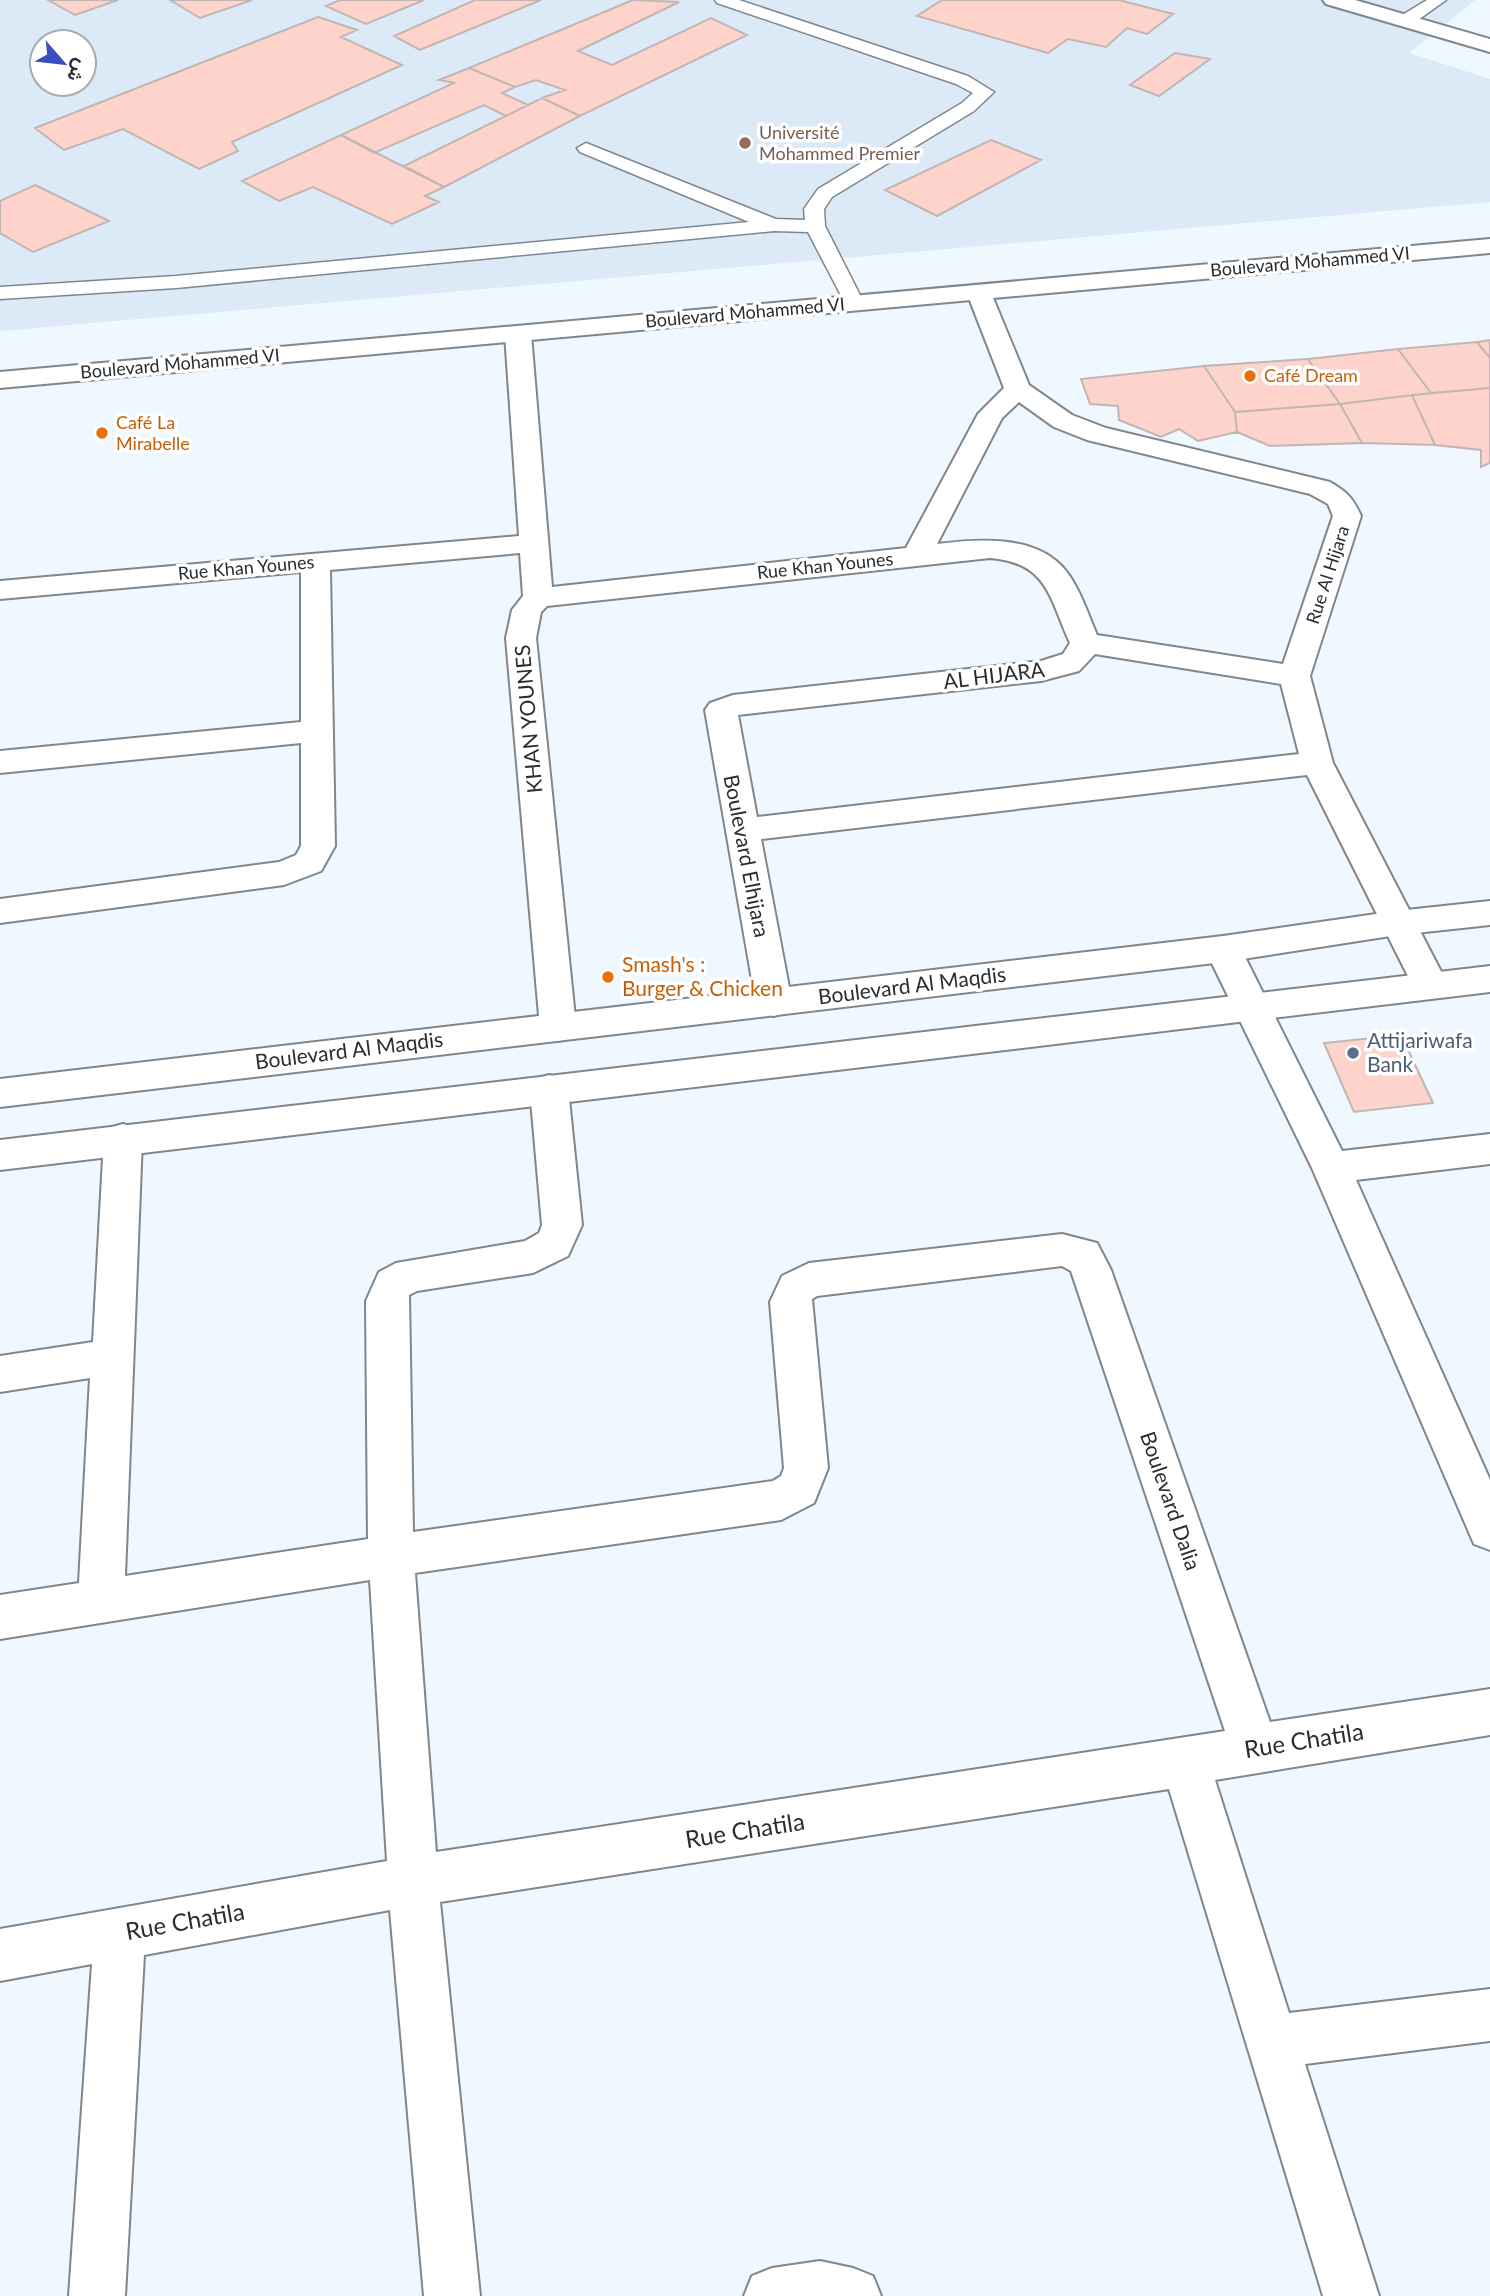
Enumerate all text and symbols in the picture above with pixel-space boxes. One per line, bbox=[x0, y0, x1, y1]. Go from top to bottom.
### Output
north arrow bbox=[28, 28, 98, 98]
text: ش bbox=[62, 55, 94, 87]
place label: Université Mohammed Premier bbox=[759, 121, 920, 164]
marker: Université Mohammed Premier bbox=[737, 135, 753, 151]
street label: Boulevard Mohammed VI bbox=[1209, 241, 1411, 281]
street label: Boulevard Mohammed VI bbox=[644, 292, 846, 332]
street label: Boulevard Mohammed VI bbox=[79, 343, 281, 383]
place label: Café Dream bbox=[1264, 364, 1358, 386]
marker: Café Dream bbox=[1242, 368, 1258, 384]
place label: Café La Mirabelle bbox=[116, 411, 190, 454]
marker: Café La Mirabelle bbox=[94, 425, 110, 441]
street label: Rue Al Hijara bbox=[1301, 523, 1353, 627]
street label: Rue Khan Younes bbox=[756, 547, 894, 583]
street label: Rue Khan Younes bbox=[177, 550, 315, 584]
street label: KHAN YOUNES bbox=[509, 644, 546, 794]
street label: AL HIJARA bbox=[942, 656, 1047, 693]
street label: Boulevard Elhijara bbox=[719, 772, 776, 939]
place label: Smash's : Burger & Chicken bbox=[622, 951, 783, 1000]
street label: Boulevard Al Maqdis bbox=[816, 961, 1007, 1008]
marker: Smash's : Burger & Chicken bbox=[600, 969, 616, 985]
street label: Boulevard Al Maqdis bbox=[253, 1026, 444, 1073]
place label: Attijariwafa Bank bbox=[1367, 1027, 1473, 1076]
marker: Attijariwafa Bank bbox=[1345, 1045, 1361, 1061]
street label: Boulevard Dalia bbox=[1136, 1428, 1207, 1573]
street label: Rue Chatila bbox=[1242, 1716, 1365, 1763]
street label: Rue Chatila bbox=[683, 1806, 806, 1853]
street label: Rue Chatila bbox=[123, 1896, 247, 1945]

